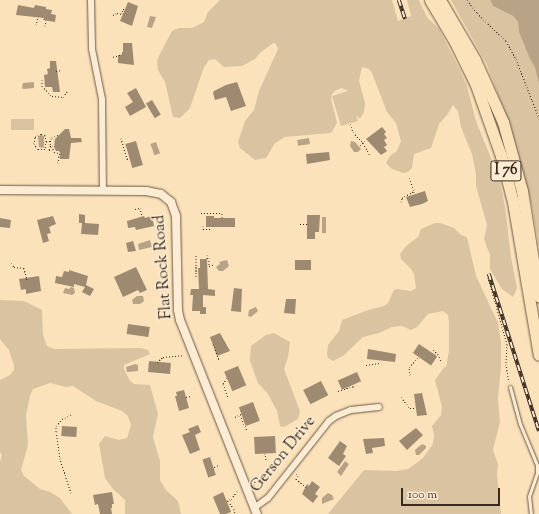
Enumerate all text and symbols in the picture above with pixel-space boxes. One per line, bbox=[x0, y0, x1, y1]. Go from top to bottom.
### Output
road number: I 76 bbox=[490, 158, 522, 184]
street label: Flat Rock Road bbox=[151, 214, 177, 320]
street label: Gerson Drive bbox=[247, 413, 321, 497]
scale bar bbox=[403, 480, 502, 506]
text: 100 m bbox=[408, 486, 437, 504]

